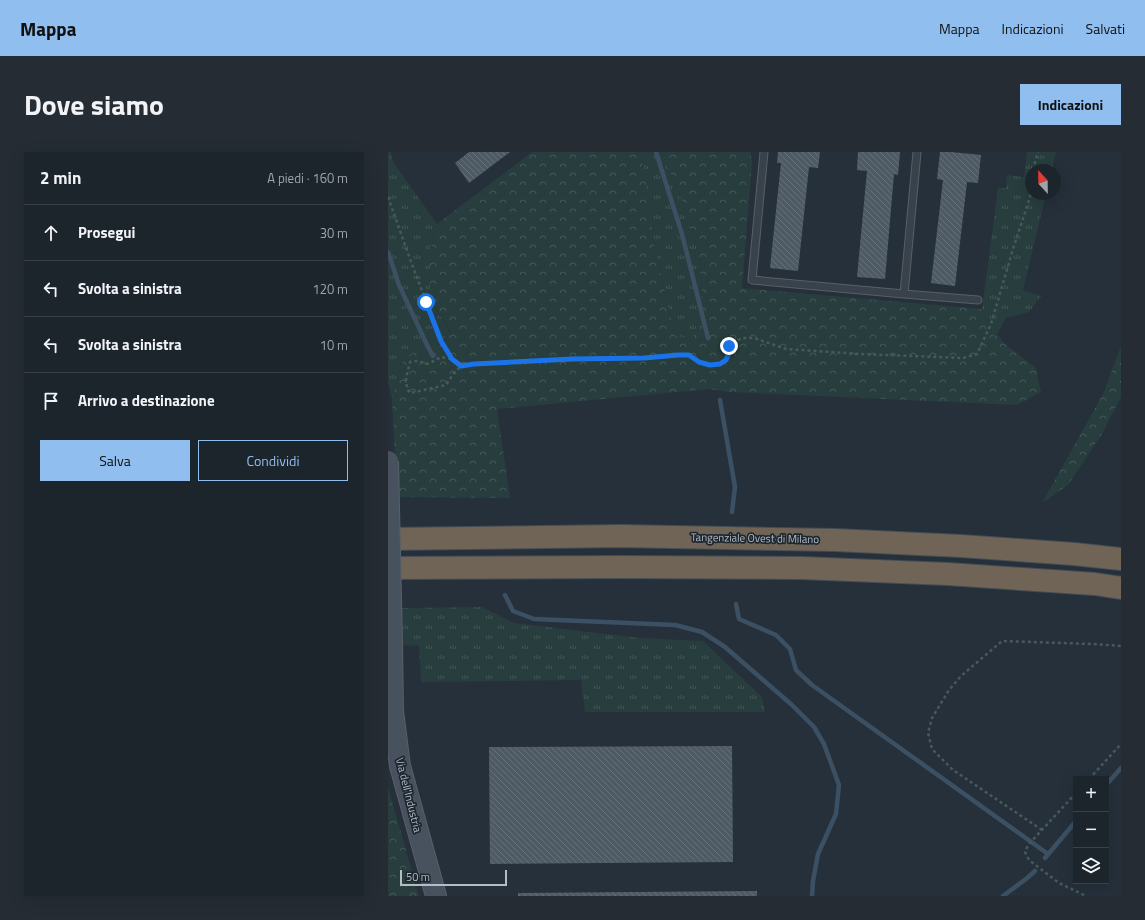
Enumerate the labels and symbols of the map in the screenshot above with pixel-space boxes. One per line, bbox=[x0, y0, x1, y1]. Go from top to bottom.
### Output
north arrow bbox=[1025, 164, 1061, 200]
route start bbox=[417, 293, 435, 311]
route end bbox=[720, 337, 738, 355]
street label: Tangenziale Ovest di Milano bbox=[691, 529, 819, 547]
street label: Via dell'Industria bbox=[392, 756, 426, 835]
scale bar bbox=[400, 868, 507, 887]

